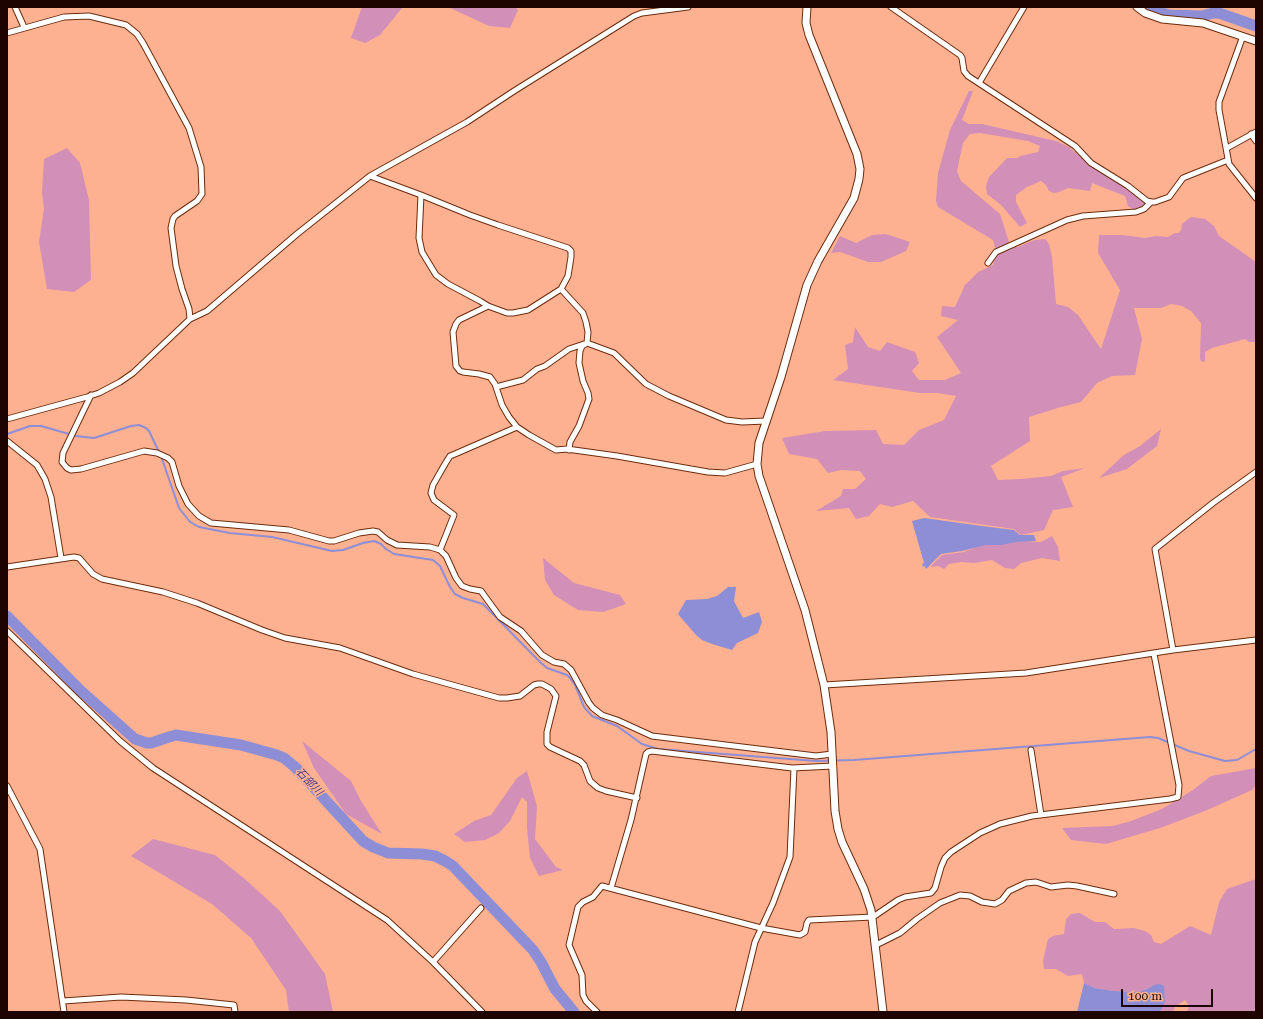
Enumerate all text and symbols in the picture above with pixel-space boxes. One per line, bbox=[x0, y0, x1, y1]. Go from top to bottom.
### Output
water label: 石部川 bbox=[293, 766, 325, 798]
scale bar bbox=[1123, 981, 1215, 1007]
text: 100 m bbox=[1128, 989, 1162, 1003]

